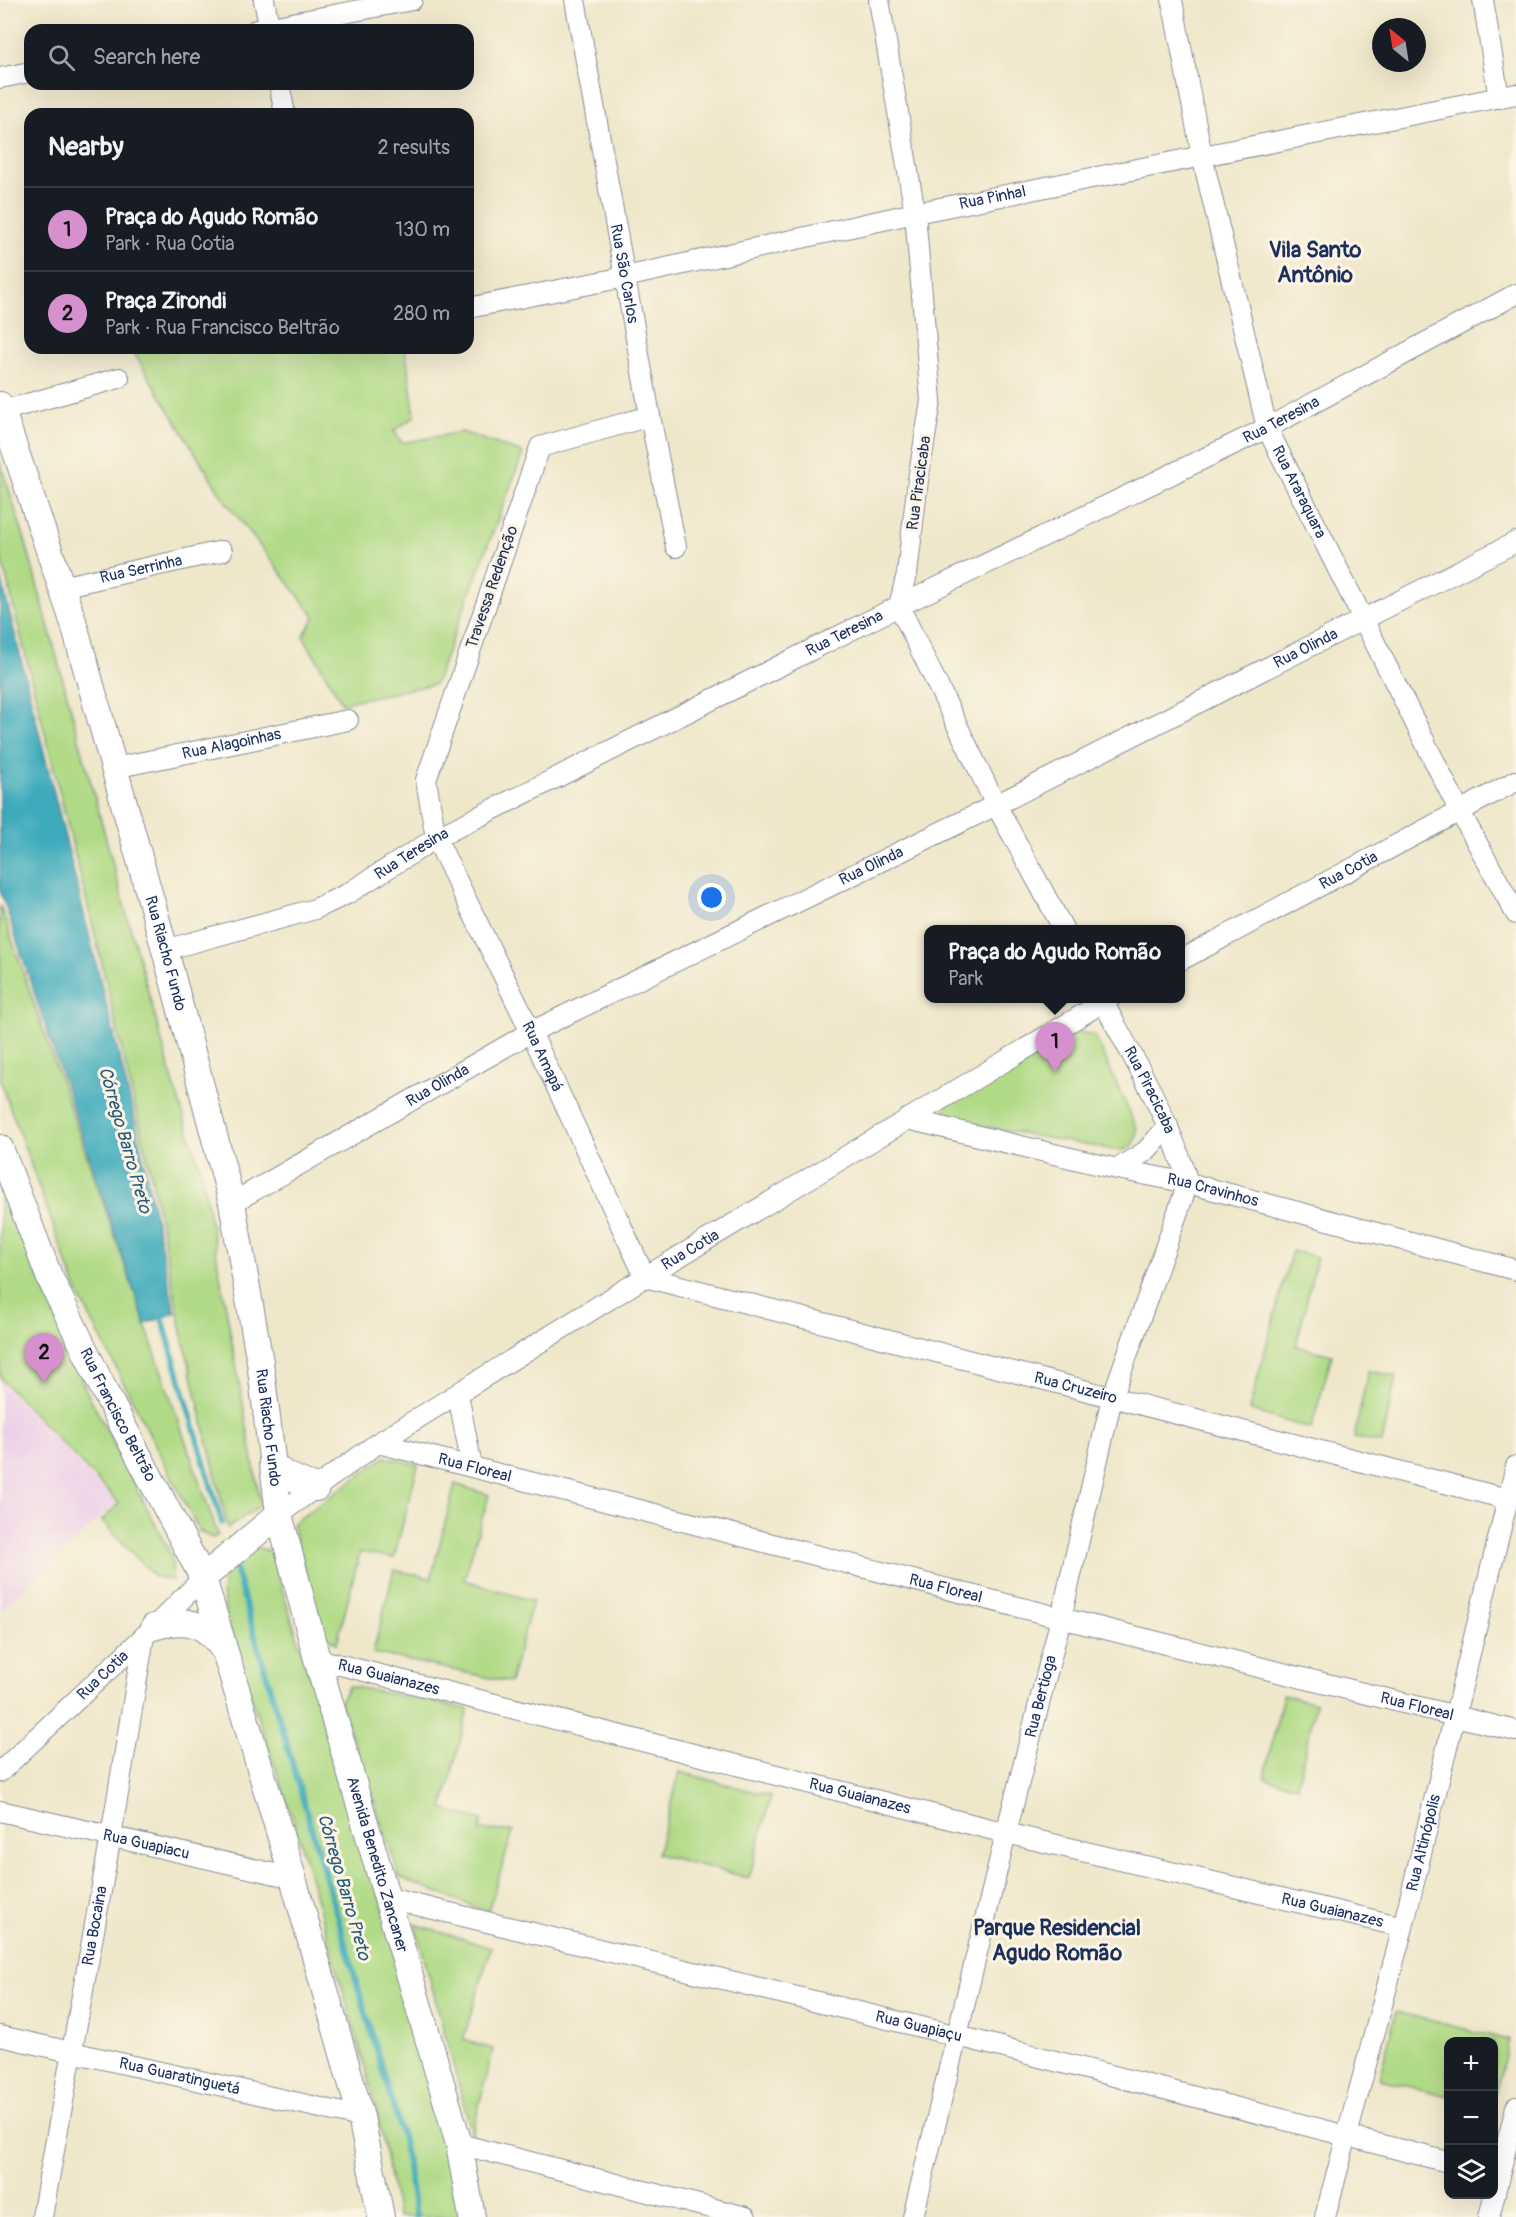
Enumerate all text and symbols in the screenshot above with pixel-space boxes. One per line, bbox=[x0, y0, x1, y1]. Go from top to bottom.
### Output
north arrow bbox=[1372, 18, 1426, 72]
search box bbox=[24, 24, 474, 90]
icon: search bbox=[45, 41, 78, 74]
text: Search here bbox=[93, 43, 200, 71]
text: Nearby bbox=[48, 131, 124, 163]
text: 2 results bbox=[378, 135, 450, 160]
street label: Rua Pinhal bbox=[957, 181, 1028, 214]
text: Praça do Agudo Romão bbox=[105, 203, 318, 231]
text: 1 bbox=[64, 217, 71, 242]
text: 130 m bbox=[395, 217, 450, 242]
street label: Rua São Carlos bbox=[606, 222, 643, 325]
text: Park · Rua Cotia bbox=[105, 231, 234, 256]
district label: Vila Santo Antônio bbox=[1269, 236, 1362, 289]
text: Praça Zirondi bbox=[105, 287, 226, 315]
text: 2 bbox=[62, 301, 73, 326]
text: 280 m bbox=[393, 301, 450, 326]
text: Park · Rua Francisco Beltrão bbox=[105, 315, 340, 340]
street label: Rua Teresina bbox=[1240, 392, 1323, 448]
street label: Rua Piracicaba bbox=[902, 435, 936, 531]
street label: Rua Araraquara bbox=[1267, 442, 1331, 542]
street label: Travessa Redenção bbox=[462, 522, 523, 651]
street label: Rua Serrinha bbox=[98, 550, 184, 588]
street label: Rua Teresina bbox=[803, 606, 886, 661]
street label: Rua Olinda bbox=[1270, 624, 1341, 673]
street label: Rua Alagoinhas bbox=[180, 724, 283, 764]
street label: Rua Teresina bbox=[371, 823, 452, 884]
street label: Rua Olinda bbox=[836, 842, 907, 890]
street label: Rua Cotia bbox=[1316, 847, 1381, 894]
your location bbox=[697, 883, 726, 912]
street label: Rua Riacho Fundo bbox=[140, 894, 191, 1013]
popup bbox=[924, 925, 1185, 1003]
text: Praça do Agudo Romão bbox=[948, 938, 1161, 966]
text: Park bbox=[948, 966, 983, 991]
street label: Rua Amapá bbox=[517, 1018, 567, 1095]
pin: 1 bbox=[1036, 1022, 1074, 1072]
street label: Rua Piracicaba bbox=[1119, 1043, 1180, 1137]
street label: Rua Olinda bbox=[403, 1059, 473, 1111]
water label: Córrego Barro Preto bbox=[93, 1064, 157, 1217]
street label: Rua Cravinhos bbox=[1165, 1169, 1261, 1211]
street label: Rua Cotia bbox=[658, 1225, 723, 1275]
pin: 2 bbox=[24, 1334, 63, 1383]
street label: Rua Francisco Beltrão bbox=[75, 1345, 161, 1486]
street label: Rua Riacho Fundo bbox=[251, 1368, 286, 1488]
street label: Rua Cruzeiro bbox=[1032, 1368, 1120, 1408]
street label: Rua Floreal bbox=[436, 1449, 514, 1487]
street label: Rua Floreal bbox=[907, 1569, 984, 1607]
street label: Rua Cotia bbox=[73, 1646, 133, 1704]
street label: Rua Bertioga bbox=[1021, 1653, 1061, 1740]
street label: Rua Guaianazes bbox=[336, 1655, 442, 1700]
street label: Rua Floreal bbox=[1378, 1688, 1456, 1725]
street label: Avenida Benedito Zancaner bbox=[342, 1774, 412, 1955]
street label: Rua Guaianazes bbox=[807, 1774, 913, 1819]
street label: Rua Altinópolis bbox=[1402, 1792, 1445, 1893]
water label: Córrego Barro Preto bbox=[312, 1811, 376, 1964]
street label: Rua Guapiacu bbox=[101, 1825, 192, 1864]
street label: Rua Bocaina bbox=[78, 1884, 112, 1967]
street label: Rua Guaianazes bbox=[1279, 1889, 1385, 1932]
district label: Parque Residencial Agudo Romão bbox=[973, 1914, 1141, 1967]
street label: Rua Guapiaçu bbox=[873, 2006, 964, 2047]
map controls bbox=[1444, 2037, 1498, 2199]
button: + bbox=[1444, 2037, 1498, 2091]
street label: Rua Guaratinguetá bbox=[117, 2053, 242, 2100]
button: − bbox=[1444, 2091, 1498, 2145]
button: layers bbox=[1444, 2145, 1498, 2199]

